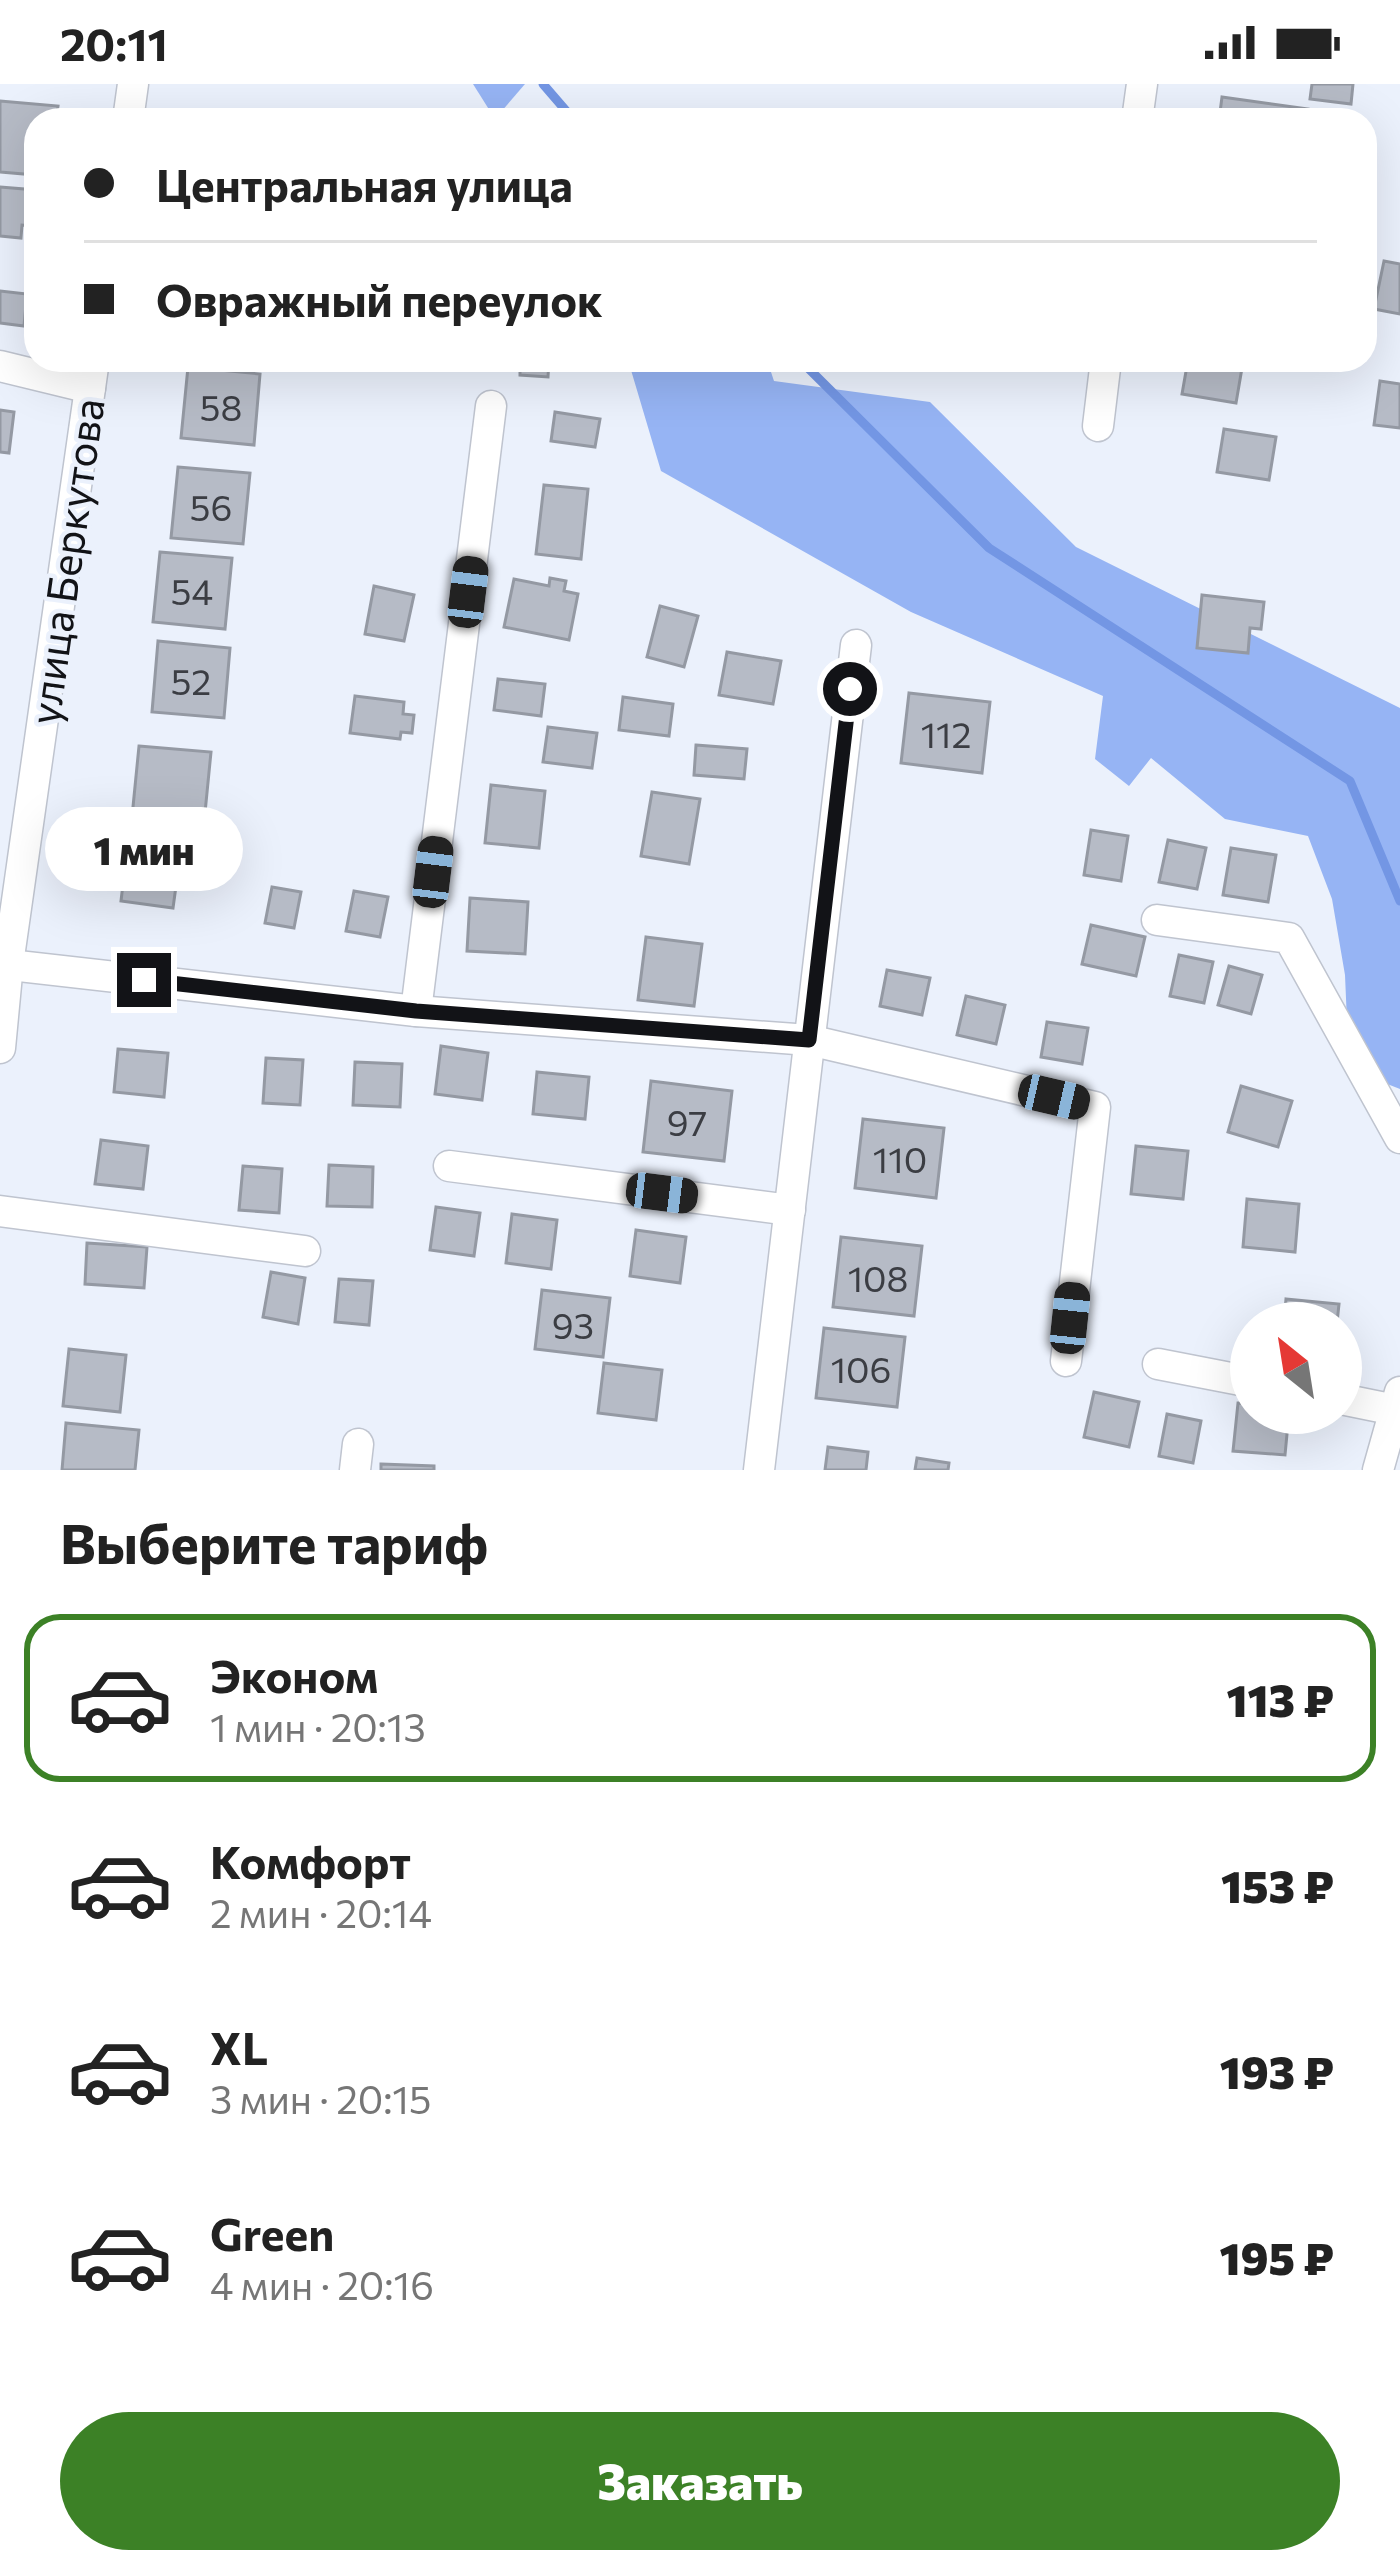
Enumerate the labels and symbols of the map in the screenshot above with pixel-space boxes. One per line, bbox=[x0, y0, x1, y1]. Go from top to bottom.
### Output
house number: 58 bbox=[200, 384, 242, 428]
street label: улица Беркутова bbox=[16, 395, 114, 727]
house number: 56 bbox=[190, 484, 232, 528]
car bbox=[446, 554, 490, 630]
house number: 54 bbox=[171, 568, 213, 612]
house number: 52 bbox=[171, 658, 211, 702]
route start bbox=[823, 662, 877, 716]
house number: 112 bbox=[921, 711, 971, 755]
callout: 1 мин bbox=[45, 806, 243, 890]
car bbox=[411, 834, 455, 910]
route end bbox=[117, 953, 171, 1007]
car bbox=[1015, 1071, 1093, 1123]
house number: 97 bbox=[667, 1099, 707, 1143]
house number: 110 bbox=[873, 1136, 927, 1180]
car bbox=[624, 1171, 700, 1215]
house number: 108 bbox=[848, 1255, 908, 1299]
car bbox=[1048, 1280, 1092, 1356]
house number: 93 bbox=[552, 1302, 594, 1346]
north arrow bbox=[1230, 1302, 1362, 1434]
house number: 106 bbox=[831, 1346, 891, 1390]

